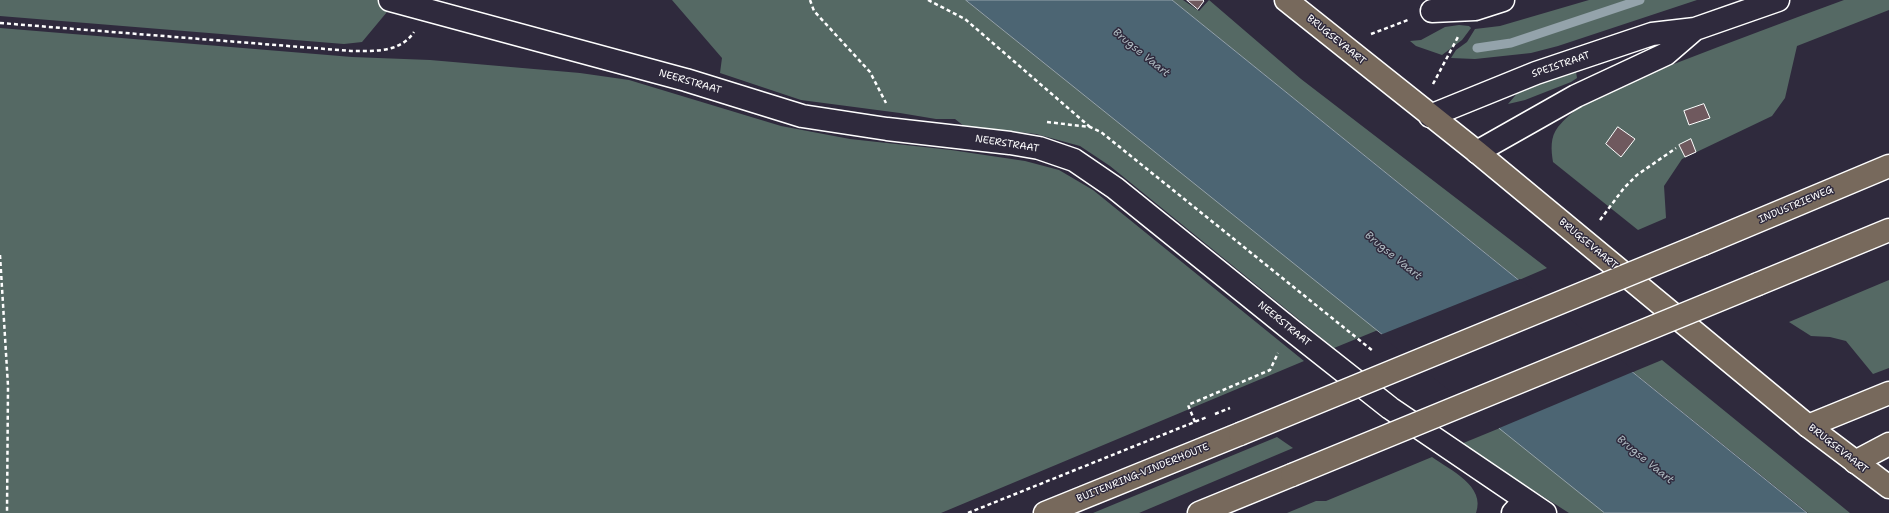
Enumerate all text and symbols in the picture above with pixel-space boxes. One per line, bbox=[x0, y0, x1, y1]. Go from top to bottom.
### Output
street label: BRUGSEVAART bbox=[1304, 13, 1368, 67]
water label: Brugse Vaart bbox=[1110, 26, 1172, 80]
street label: SPEISTRAAT bbox=[1530, 49, 1592, 81]
street label: NEERSTRAAT bbox=[657, 67, 723, 97]
street label: NEERSTRAAT bbox=[974, 133, 1040, 155]
street label: INDUSTRIEWEG bbox=[1757, 184, 1835, 226]
street label: BRUGSEVAART bbox=[1556, 216, 1620, 272]
water label: Brugse Vaart bbox=[1362, 229, 1424, 283]
street label: NEERSTRAAT bbox=[1255, 299, 1313, 349]
street label: BRUGSEVAART bbox=[1806, 422, 1870, 476]
water label: Brugse Vaart bbox=[1614, 433, 1676, 487]
street label: BUITENRING-VINDERHOUTE bbox=[1075, 441, 1211, 505]

